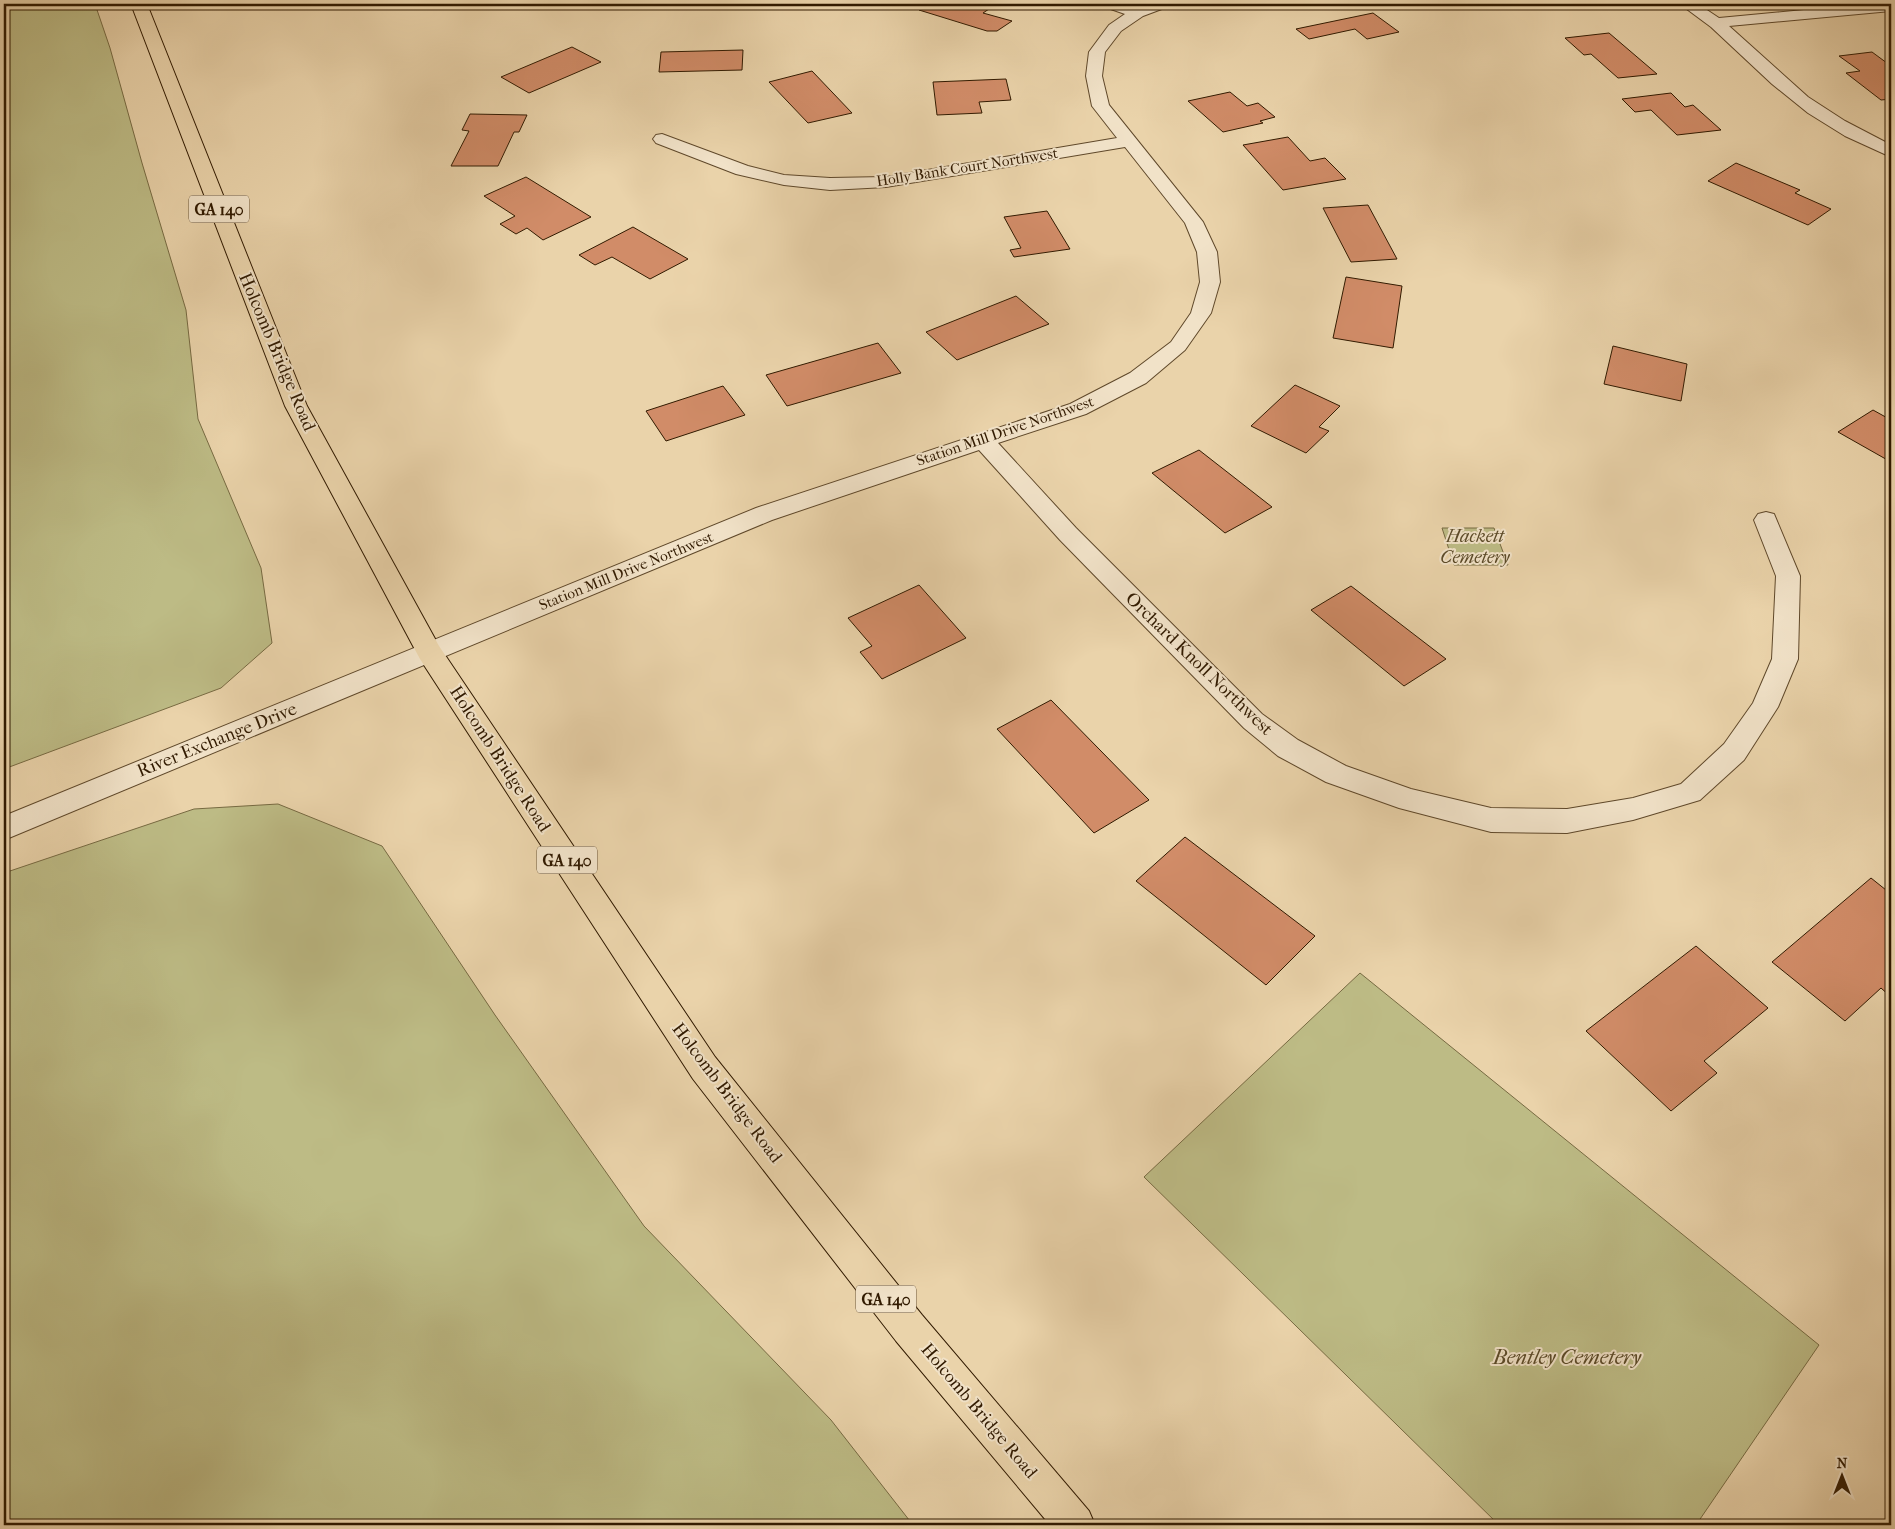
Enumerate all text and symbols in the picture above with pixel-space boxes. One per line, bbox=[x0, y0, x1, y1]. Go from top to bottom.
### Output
street label: Holly Bank Court Northwest bbox=[875, 144, 1060, 190]
road number: GA 140 bbox=[189, 195, 249, 222]
street label: Holcomb Bridge Road bbox=[234, 270, 320, 434]
street label: Station Mill Drive Northwest bbox=[914, 392, 1097, 470]
park label: Hackett Cemetery bbox=[1440, 526, 1510, 568]
street label: Station Mill Drive Northwest bbox=[536, 528, 716, 614]
street label: Orchard Knoll Northwest bbox=[1121, 588, 1277, 740]
street label: Holcomb Bridge Road bbox=[445, 682, 555, 836]
street label: River Exchange Drive bbox=[134, 698, 300, 782]
road number: GA 140 bbox=[537, 846, 597, 874]
street label: Holcomb Bridge Road bbox=[668, 1019, 787, 1167]
road number: GA 140 bbox=[856, 1286, 916, 1312]
street label: Holcomb Bridge Road bbox=[916, 1339, 1042, 1483]
park label: Bentley Cemetery bbox=[1492, 1345, 1642, 1369]
north arrow bbox=[1818, 1452, 1868, 1502]
text: N bbox=[1837, 1455, 1848, 1472]

